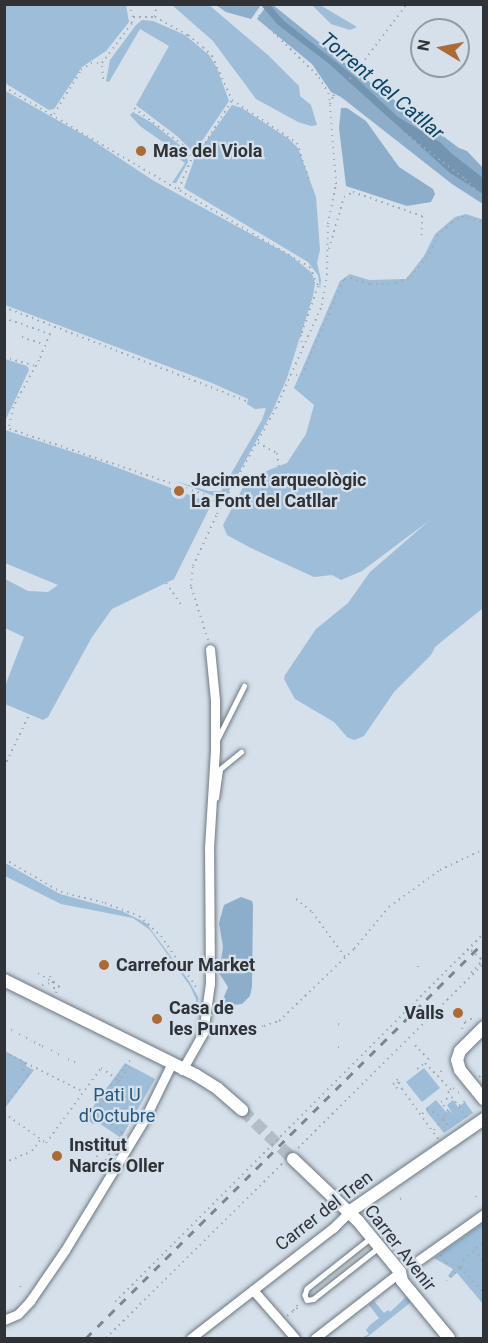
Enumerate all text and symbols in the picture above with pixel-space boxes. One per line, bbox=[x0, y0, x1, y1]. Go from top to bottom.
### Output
north arrow bbox=[410, 18, 470, 78]
water label: Torrent del Catllar bbox=[315, 27, 449, 145]
text: N bbox=[413, 38, 434, 52]
place label: Mas del Viola bbox=[153, 140, 262, 162]
marker: Mas del Viola bbox=[134, 144, 148, 158]
place label: Jaciment arqueològic La Font del Catllar bbox=[191, 470, 366, 512]
marker: Jaciment arqueològic La Font del Catllar bbox=[172, 484, 186, 498]
place label: Carrefour Market bbox=[116, 954, 255, 976]
marker: Carrefour Market bbox=[97, 958, 111, 972]
place label: Casa de les Punxes bbox=[169, 998, 257, 1040]
place label: Valls bbox=[404, 1002, 444, 1024]
marker: Valls bbox=[449, 1004, 467, 1022]
marker: Casa de les Punxes bbox=[150, 1012, 164, 1026]
park label: Pati U d'Octubre bbox=[79, 1085, 155, 1128]
place label: Institut Narcís Oller bbox=[69, 1135, 164, 1178]
marker: Institut Narcís Oller bbox=[50, 1149, 64, 1163]
street label: Carrer del Tren bbox=[271, 1166, 377, 1256]
street label: Carrer Avenir bbox=[360, 1201, 440, 1295]

